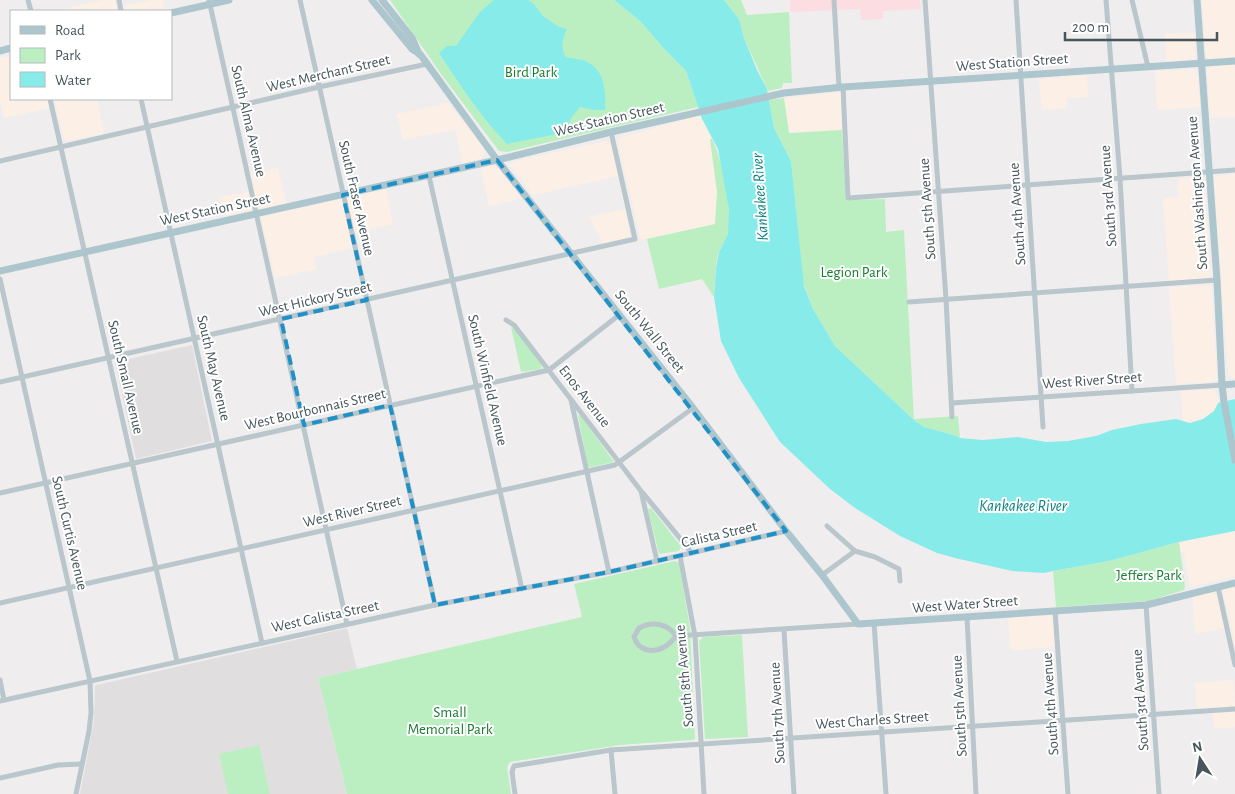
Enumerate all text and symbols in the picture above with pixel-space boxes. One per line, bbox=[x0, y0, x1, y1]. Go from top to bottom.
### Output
legend bbox=[10, 10, 172, 100]
scale bar bbox=[1065, 10, 1218, 42]
text: 200 m bbox=[1072, 20, 1109, 35]
text: Road bbox=[55, 23, 85, 38]
text: Park bbox=[55, 48, 81, 63]
street label: West Station Street bbox=[955, 51, 1069, 74]
street label: West Merchant Street bbox=[265, 52, 392, 95]
street label: South Alma Avenue bbox=[228, 64, 269, 179]
park label: Bird Park bbox=[505, 65, 557, 80]
text: Water bbox=[55, 73, 91, 88]
street label: West Station Street bbox=[553, 99, 666, 139]
street label: South Washington Avenue bbox=[1185, 115, 1210, 270]
street label: South Fraser Avenue bbox=[336, 139, 377, 257]
street label: South 3rd Avenue bbox=[1097, 145, 1120, 247]
water label: Kankakee River bbox=[749, 152, 771, 241]
street label: South 5th Avenue bbox=[916, 158, 939, 260]
street label: South 4th Avenue bbox=[1006, 162, 1029, 266]
street label: West Station Street bbox=[159, 190, 272, 229]
park label: Legion Park bbox=[820, 265, 888, 280]
street label: West Hickory Street bbox=[257, 279, 373, 320]
street label: South Wall Street bbox=[612, 287, 688, 376]
street label: South Winfield Avenue bbox=[465, 313, 510, 447]
street label: South May Avenue bbox=[194, 314, 233, 422]
street label: South Small Avenue bbox=[105, 319, 146, 436]
street label: Enos Avenue bbox=[556, 363, 613, 430]
street label: West River Street bbox=[1042, 370, 1143, 391]
street label: West Bourbonnais Street bbox=[243, 386, 387, 433]
street label: South Curtis Avenue bbox=[49, 474, 90, 592]
street label: West River Street bbox=[302, 493, 403, 530]
water label: Kankakee River bbox=[979, 498, 1068, 514]
street label: Calista Street bbox=[680, 518, 759, 550]
park label: Jeffers Park bbox=[1116, 568, 1182, 583]
street label: West Water Street bbox=[912, 593, 1019, 616]
street label: West Calista Street bbox=[270, 598, 380, 635]
street label: South 8th Avenue bbox=[673, 624, 696, 728]
street label: South 3rd Avenue bbox=[1129, 649, 1152, 751]
street label: South 4th Avenue bbox=[1039, 652, 1062, 756]
street label: South 5th Avenue bbox=[949, 655, 970, 757]
street label: South 7th Avenue bbox=[767, 662, 788, 764]
park label: Small Memorial Park bbox=[407, 705, 493, 737]
street label: West Charles Street bbox=[815, 709, 929, 732]
north arrow bbox=[1175, 734, 1225, 784]
text: N bbox=[1191, 739, 1204, 755]

